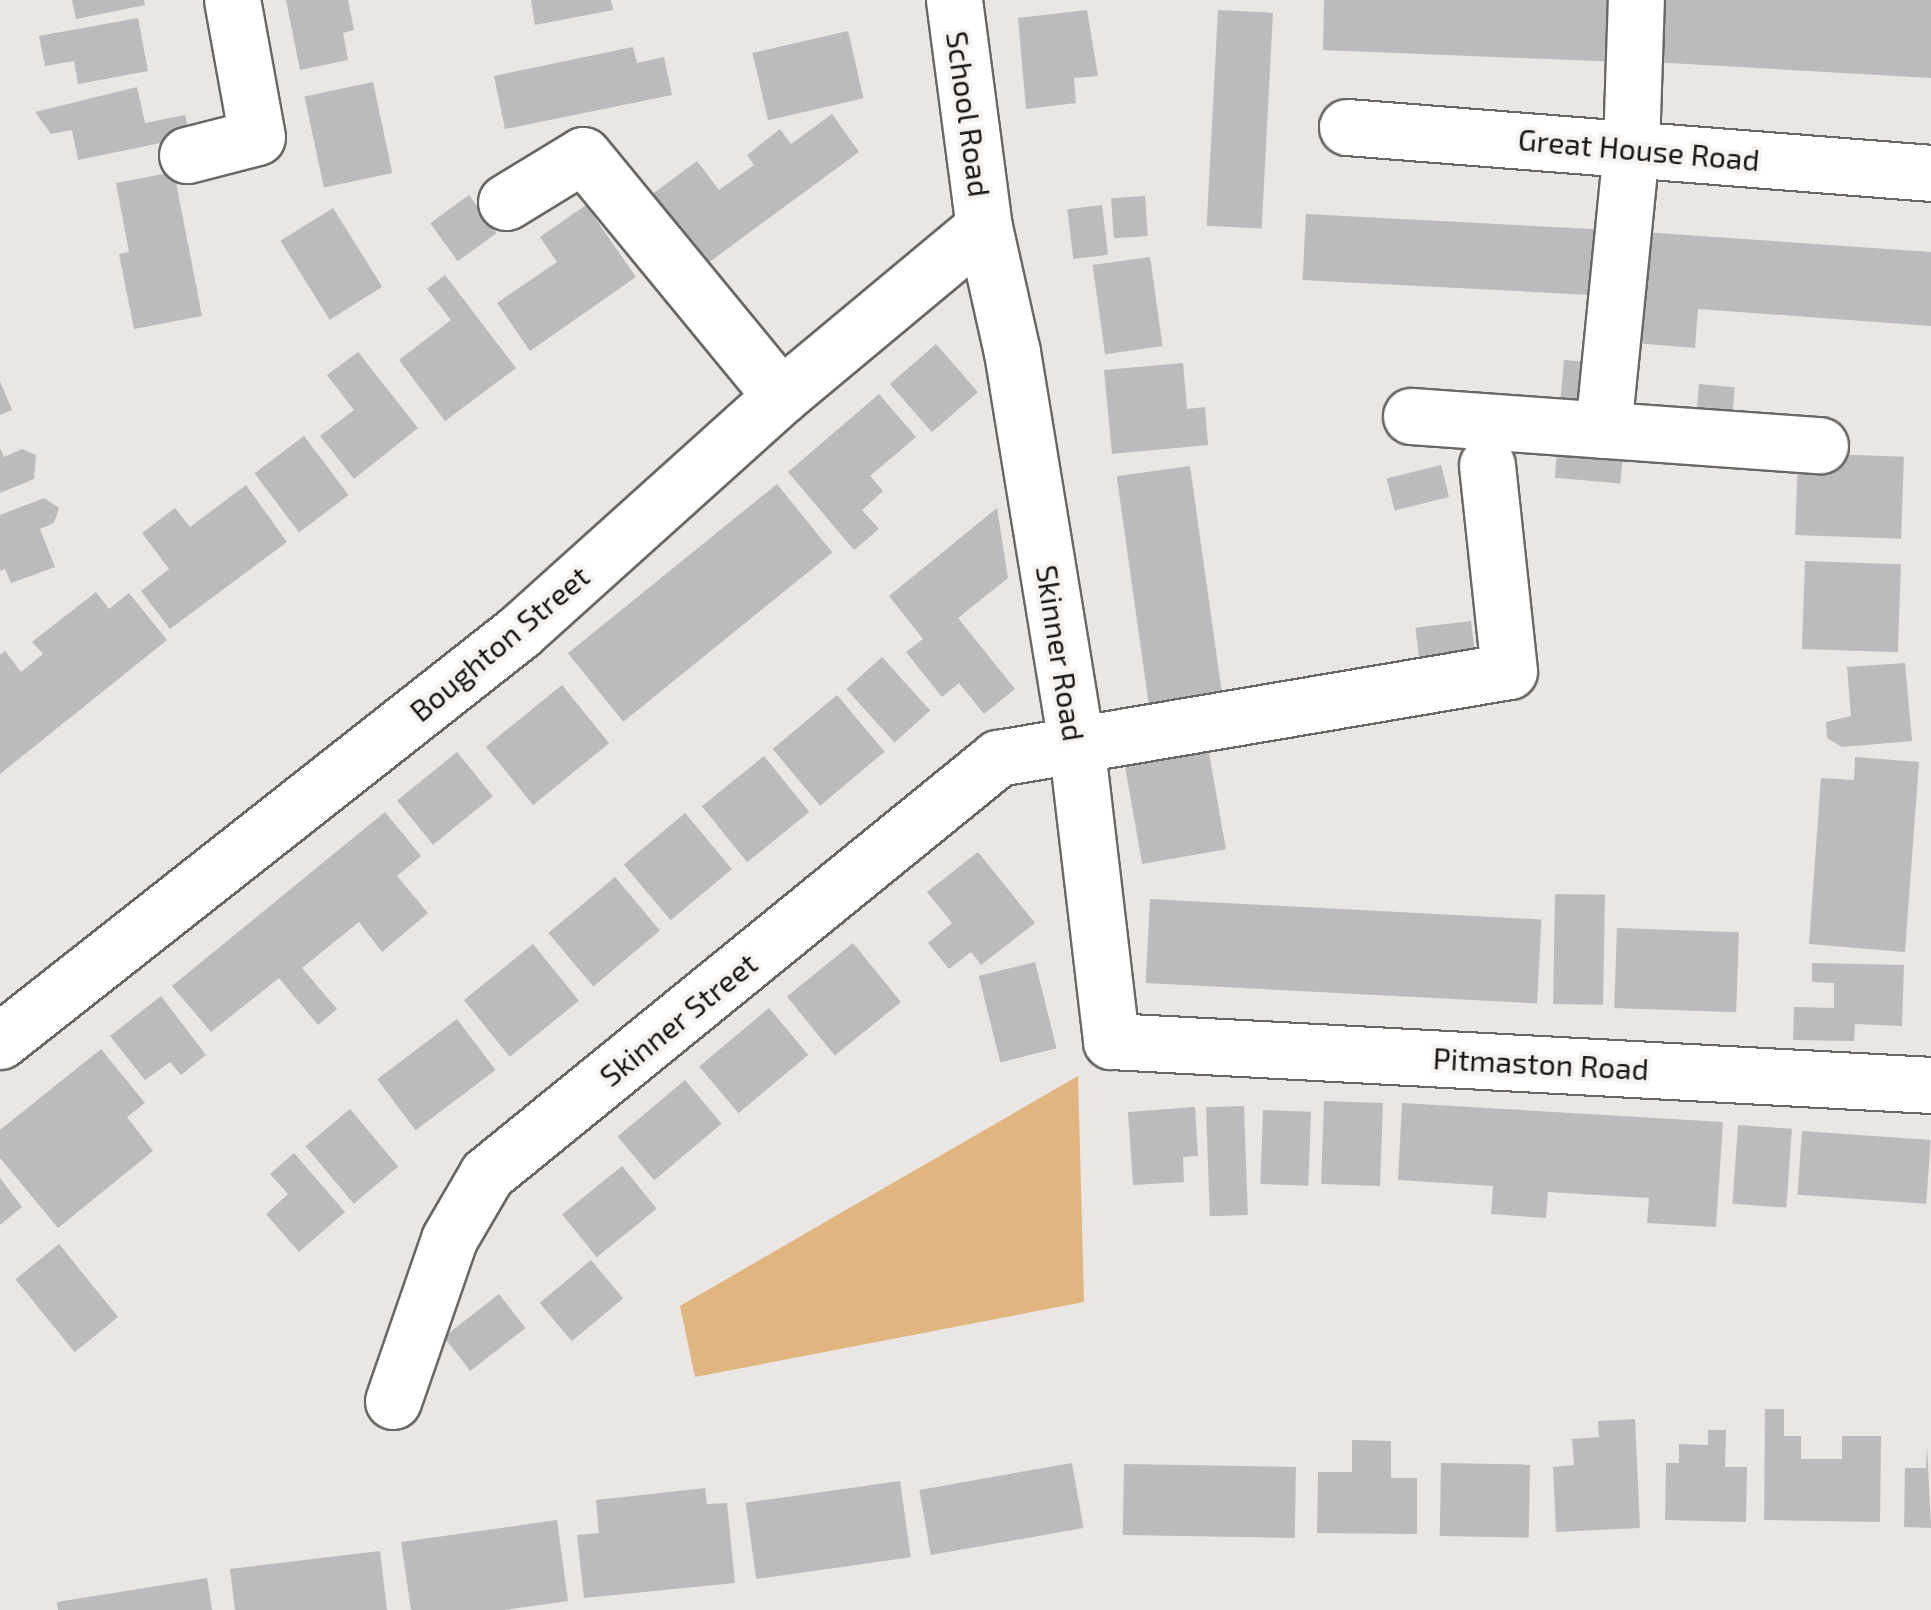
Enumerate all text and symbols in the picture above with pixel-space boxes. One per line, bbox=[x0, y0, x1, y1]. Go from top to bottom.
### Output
street label: School Road bbox=[940, 28, 998, 200]
street label: Great House Road bbox=[1517, 121, 1761, 177]
street label: Boughton Street bbox=[402, 558, 596, 728]
street label: Skinner Road bbox=[1029, 562, 1093, 744]
street label: Skinner Street bbox=[592, 944, 764, 1094]
street label: Pitmaston Road bbox=[1432, 1039, 1650, 1087]

